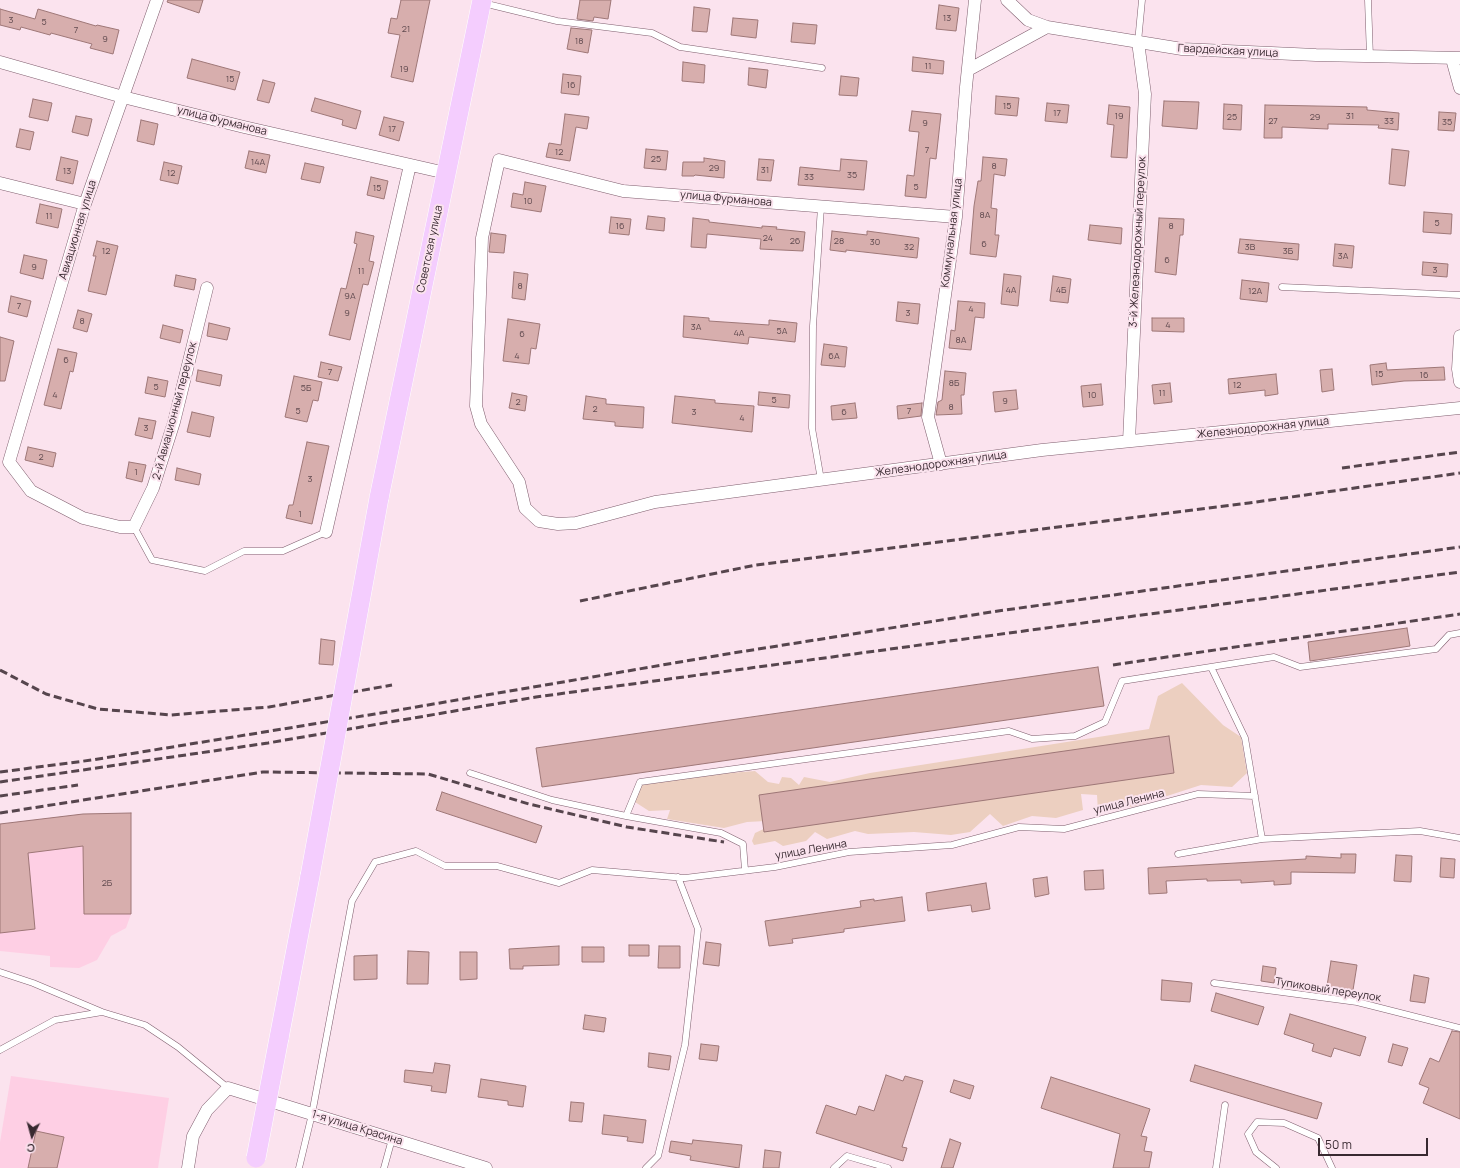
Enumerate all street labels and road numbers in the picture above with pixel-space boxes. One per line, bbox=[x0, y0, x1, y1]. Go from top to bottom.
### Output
street label: Гвардейская улица bbox=[1177, 42, 1279, 60]
street label: улица Фурманова bbox=[176, 103, 268, 139]
street label: 3-й Железнодорожный переулок bbox=[1127, 156, 1149, 328]
street label: Коммунальная улица bbox=[939, 177, 965, 289]
street label: Авиационная улица bbox=[57, 179, 99, 281]
street label: улица Фурманова bbox=[680, 188, 772, 210]
street label: Советская улица bbox=[414, 204, 446, 294]
street label: 2-й Авиационный переулок bbox=[150, 341, 200, 481]
street label: Железнодорожная улица bbox=[1196, 415, 1330, 441]
street label: Железнодорожная улица bbox=[874, 448, 1008, 480]
street label: улица Ленина bbox=[1092, 787, 1166, 817]
street label: улица Ленина bbox=[774, 837, 848, 863]
street label: Тупиковый переулок bbox=[1274, 975, 1382, 1005]
street label: 1-я улица Красина bbox=[310, 1108, 404, 1148]

